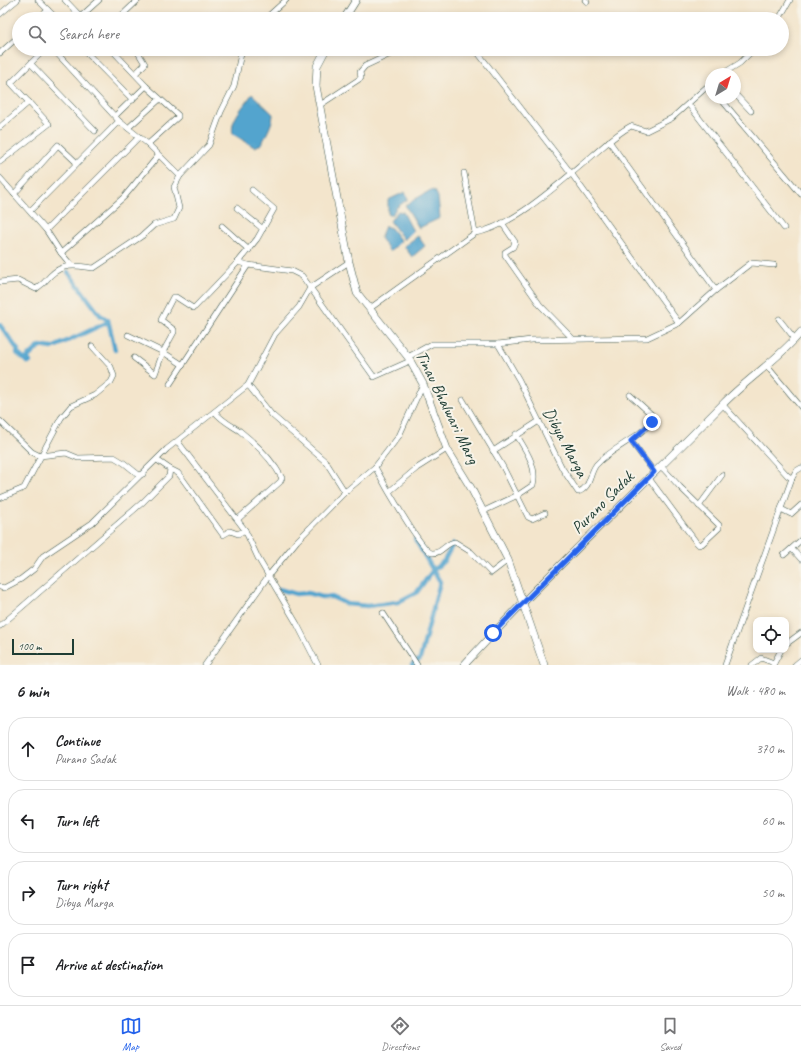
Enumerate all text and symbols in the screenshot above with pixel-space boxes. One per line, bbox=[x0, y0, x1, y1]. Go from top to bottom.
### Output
search box bbox=[12, 12, 789, 56]
icon: search bbox=[26, 23, 48, 45]
text: Search here bbox=[58, 25, 119, 44]
north arrow bbox=[705, 68, 741, 104]
street label: Tinau Bhalwari Marg bbox=[411, 347, 484, 468]
street label: Dibya Marga bbox=[538, 404, 593, 482]
route end bbox=[643, 413, 661, 431]
street label: Purano Sadak bbox=[567, 466, 639, 538]
map controls bbox=[753, 617, 789, 653]
button: locate bbox=[753, 617, 789, 653]
route start bbox=[484, 624, 502, 642]
scale bar bbox=[12, 637, 74, 656]
text: 100 m bbox=[18, 639, 42, 653]
text: 6 min bbox=[16, 681, 49, 702]
text: Walk · 480 m bbox=[726, 683, 785, 699]
text: Continue bbox=[55, 732, 100, 751]
icon: ahead bbox=[17, 738, 39, 760]
text: 370 m bbox=[756, 741, 784, 757]
text: Purano Sadak bbox=[55, 751, 116, 767]
icon: left bbox=[17, 810, 39, 832]
text: Turn left bbox=[55, 812, 98, 831]
text: 60 m bbox=[762, 813, 784, 829]
text: Turn right bbox=[55, 876, 108, 895]
icon: right bbox=[17, 882, 39, 904]
text: 50 m bbox=[762, 885, 784, 901]
text: Dibya Marga bbox=[55, 895, 113, 911]
icon: arrive bbox=[17, 954, 39, 976]
text: Arrive at destination bbox=[55, 956, 162, 975]
tab: Map bbox=[120, 1015, 142, 1053]
tab: Directions bbox=[381, 1015, 420, 1053]
tab: Saved bbox=[659, 1015, 681, 1053]

